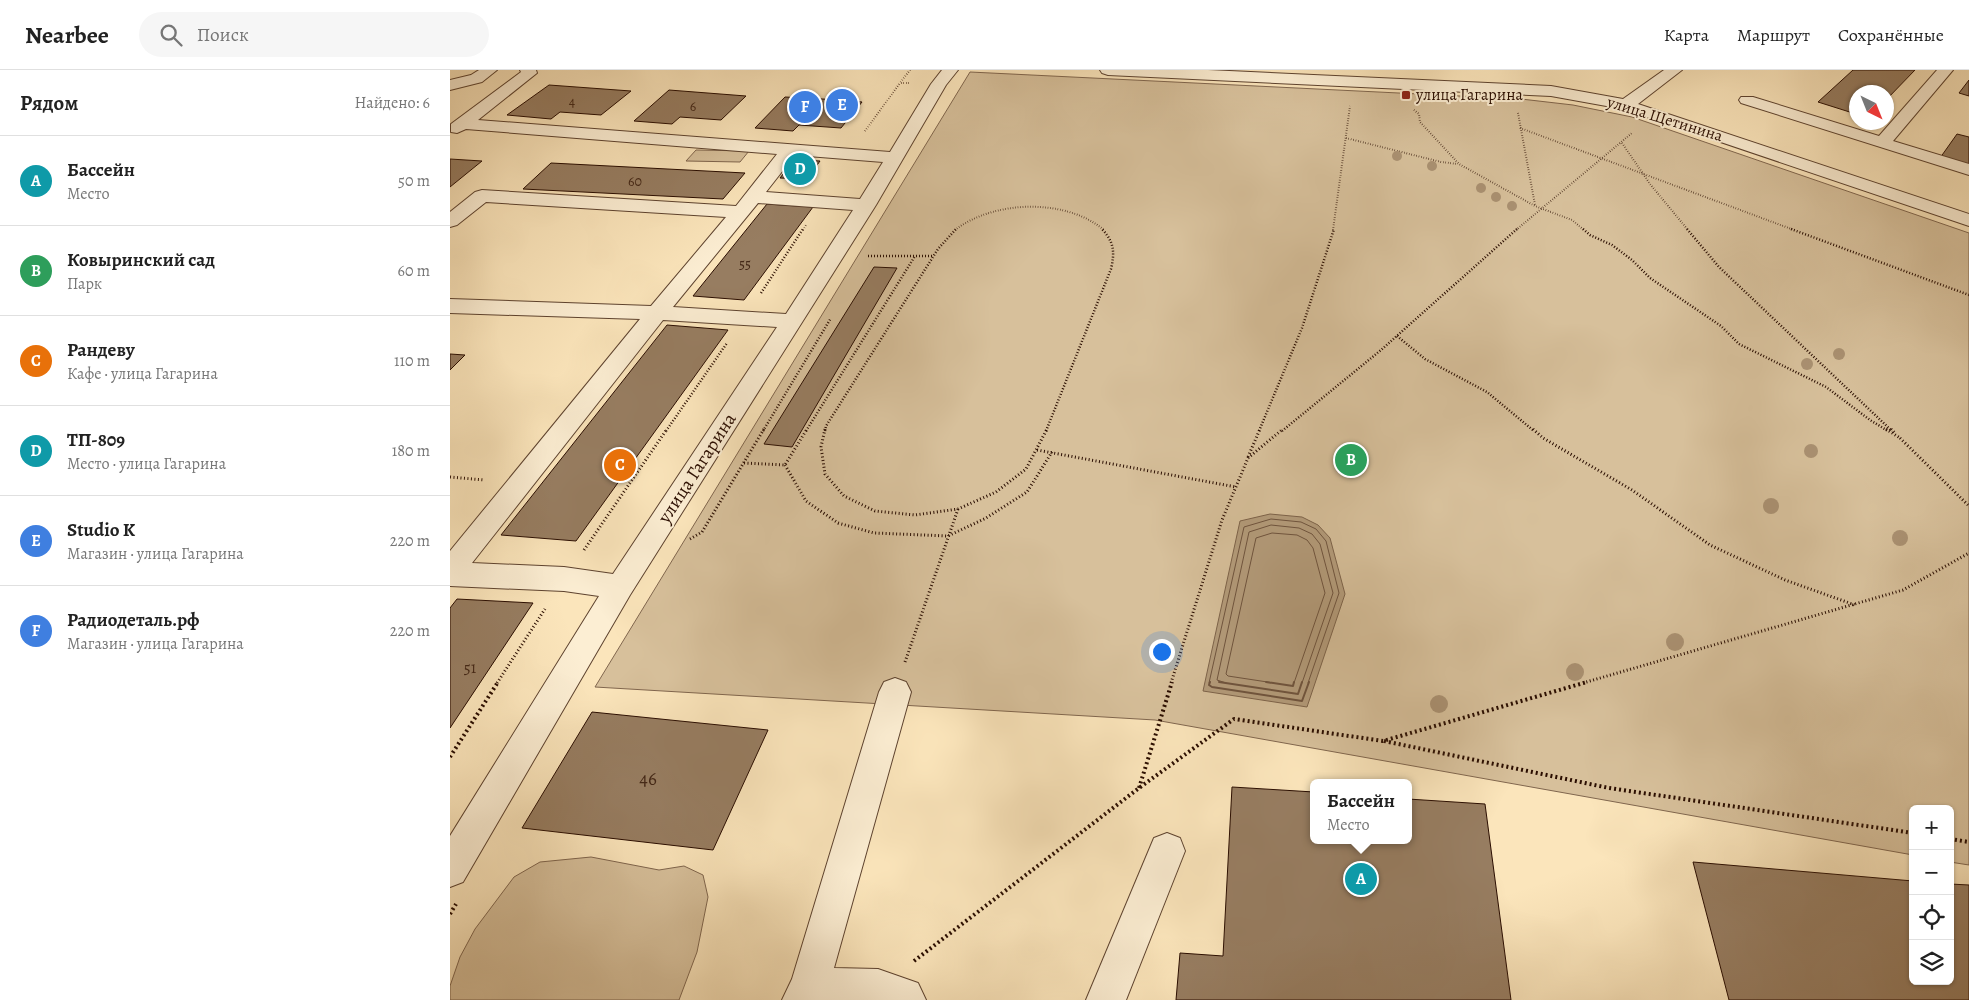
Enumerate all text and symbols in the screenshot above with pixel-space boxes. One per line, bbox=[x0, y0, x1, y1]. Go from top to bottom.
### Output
search box bbox=[139, 12, 489, 57]
text: Nearbee bbox=[25, 19, 109, 51]
icon: search bbox=[157, 21, 185, 49]
text: Поиск bbox=[197, 22, 249, 48]
text: Карта bbox=[1664, 23, 1709, 47]
text: Маршрут bbox=[1737, 23, 1810, 47]
text: Сохранённые bbox=[1838, 23, 1944, 47]
place label: улица Гагарина bbox=[1415, 84, 1523, 106]
north arrow bbox=[1849, 85, 1894, 130]
pin: E bbox=[826, 86, 858, 124]
pin: F bbox=[789, 88, 821, 126]
text: Рядом bbox=[20, 89, 78, 117]
marker: улица Гагарина bbox=[1400, 89, 1412, 101]
street label: улица Щетинина bbox=[1604, 91, 1726, 147]
text: Найдено: 6 bbox=[355, 92, 430, 114]
house number: 4 bbox=[569, 92, 575, 111]
house number: 6 bbox=[690, 97, 696, 116]
pin: D bbox=[784, 150, 816, 188]
text: Бассейн bbox=[67, 157, 135, 183]
text: A bbox=[31, 170, 41, 192]
text: 50 m bbox=[398, 170, 430, 192]
house number: 60 bbox=[628, 172, 642, 191]
text: Место bbox=[67, 183, 110, 205]
text: Ковыринский сад bbox=[67, 247, 215, 273]
house number: 55 bbox=[739, 255, 751, 274]
text: B bbox=[31, 260, 41, 282]
text: 60 m bbox=[398, 260, 430, 282]
text: Парк bbox=[67, 273, 102, 295]
text: Рандеву bbox=[67, 337, 135, 363]
text: C bbox=[31, 350, 41, 372]
text: 110 m bbox=[394, 350, 430, 372]
text: Кафе · улица Гагарина bbox=[67, 363, 218, 385]
street label: улица Гагарина bbox=[651, 408, 743, 529]
text: ТП-809 bbox=[67, 427, 125, 453]
text: D bbox=[30, 440, 42, 462]
text: 180 m bbox=[392, 440, 430, 462]
pin: B bbox=[1335, 441, 1367, 479]
pin: C bbox=[604, 446, 636, 484]
text: Место · улица Гагарина bbox=[67, 453, 226, 475]
text: Studio K bbox=[67, 517, 135, 543]
text: E bbox=[31, 530, 41, 552]
text: 220 m bbox=[390, 530, 430, 552]
text: Магазин · улица Гагарина bbox=[67, 543, 244, 565]
text: Радиодеталь.рф bbox=[67, 607, 199, 633]
text: F bbox=[32, 620, 40, 642]
text: 220 m bbox=[390, 620, 430, 642]
text: Магазин · улица Гагарина bbox=[67, 633, 244, 655]
your location bbox=[1149, 639, 1175, 665]
house number: 51 bbox=[464, 657, 477, 679]
house number: 46 bbox=[639, 766, 657, 792]
popup bbox=[1310, 779, 1412, 844]
text: Бассейн bbox=[1327, 788, 1395, 814]
map controls bbox=[1909, 805, 1954, 985]
button: + bbox=[1909, 805, 1954, 850]
text: Место bbox=[1327, 814, 1370, 836]
button: − bbox=[1909, 850, 1954, 895]
pin: A bbox=[1345, 860, 1377, 898]
button: locate bbox=[1909, 895, 1954, 940]
button: layers bbox=[1909, 940, 1954, 985]

